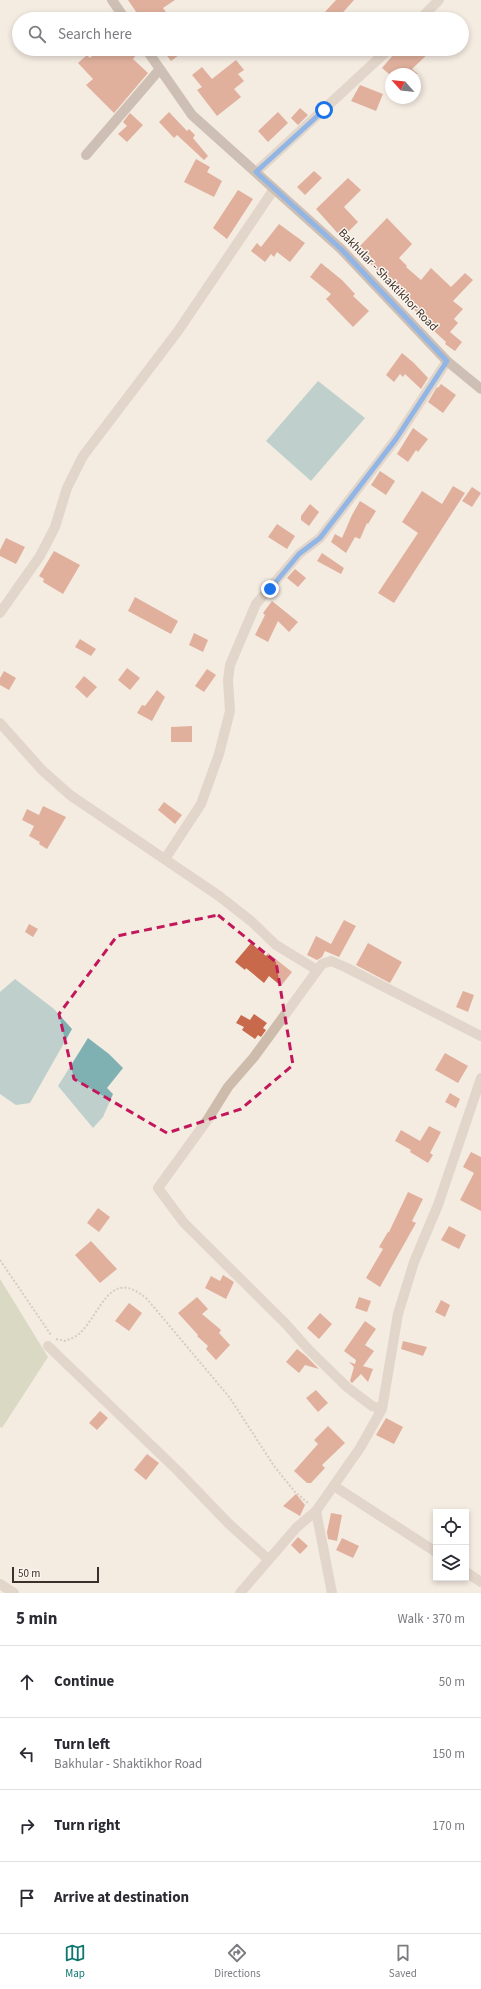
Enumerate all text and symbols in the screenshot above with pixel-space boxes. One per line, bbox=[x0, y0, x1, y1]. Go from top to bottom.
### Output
search box bbox=[12, 12, 469, 56]
icon: search bbox=[26, 23, 48, 45]
text: Search here bbox=[58, 24, 132, 45]
north arrow bbox=[385, 68, 421, 104]
route start bbox=[315, 101, 333, 119]
street label: Bakhular - Shaktikhor Road bbox=[334, 225, 442, 335]
route end bbox=[261, 580, 279, 598]
map controls bbox=[433, 1509, 469, 1581]
button: locate bbox=[433, 1509, 469, 1545]
button: layers bbox=[433, 1545, 469, 1581]
scale bar bbox=[12, 1565, 99, 1584]
text: 50 m bbox=[18, 1566, 40, 1581]
text: 5 min bbox=[16, 1607, 57, 1631]
text: Walk · 370 m bbox=[397, 1610, 465, 1628]
icon: ahead bbox=[16, 1671, 38, 1693]
text: Continue bbox=[54, 1671, 114, 1692]
text: 50 m bbox=[439, 1673, 465, 1691]
text: Turn left bbox=[54, 1734, 110, 1755]
icon: left bbox=[16, 1743, 38, 1765]
text: 150 m bbox=[432, 1745, 465, 1763]
text: Bakhular - Shaktikhor Road bbox=[54, 1755, 202, 1773]
icon: right bbox=[16, 1815, 38, 1837]
text: Turn right bbox=[54, 1815, 120, 1836]
text: 170 m bbox=[432, 1817, 465, 1835]
icon: arrive bbox=[16, 1887, 38, 1909]
text: Arrive at destination bbox=[54, 1887, 189, 1908]
tab: Map bbox=[64, 1942, 86, 1981]
tab: Directions bbox=[214, 1942, 261, 1981]
tab: Saved bbox=[389, 1942, 417, 1981]

